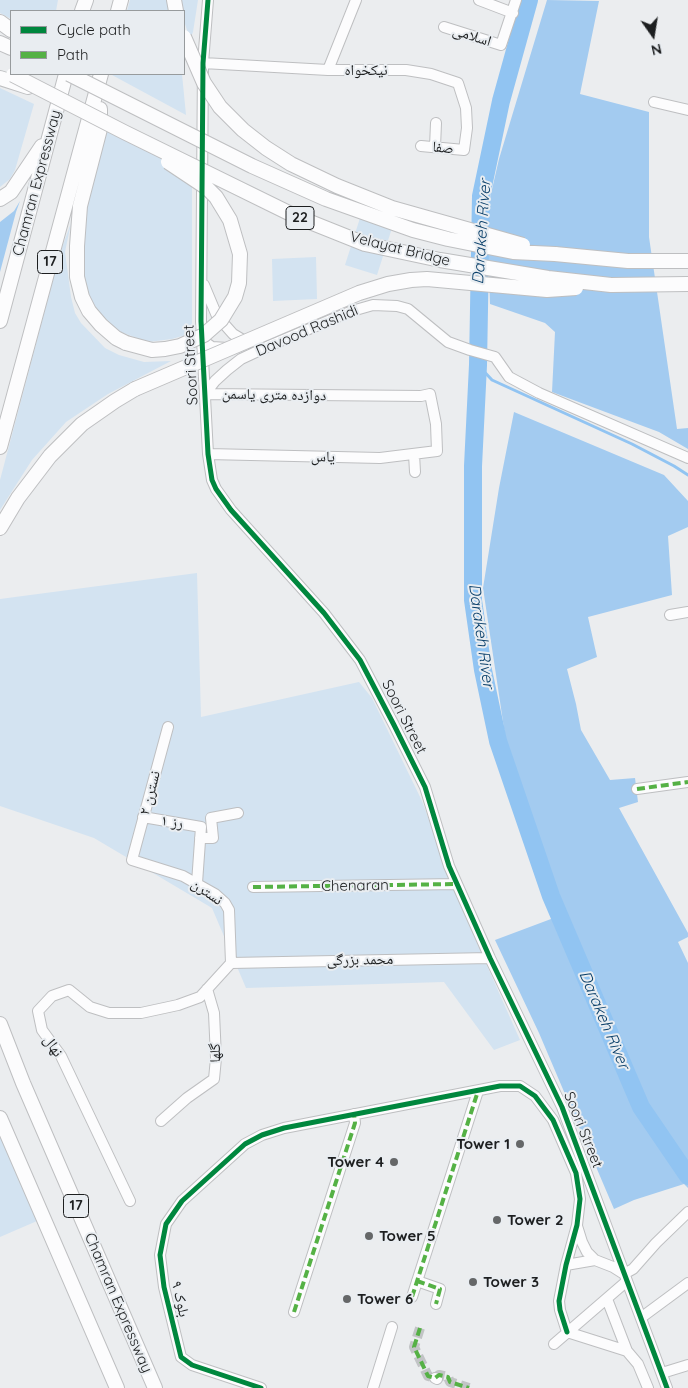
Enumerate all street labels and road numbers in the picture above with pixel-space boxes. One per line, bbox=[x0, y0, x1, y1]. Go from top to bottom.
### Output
street label: اسلامی bbox=[450, 21, 494, 51]
street label: نیکخواه bbox=[344, 61, 388, 79]
street label: Chamran Expressway bbox=[9, 108, 65, 258]
street label: صفا bbox=[431, 138, 455, 158]
road number: 22 bbox=[286, 207, 314, 230]
street label: Velayat Bridge bbox=[348, 228, 452, 270]
road number: 17 bbox=[38, 250, 62, 274]
street label: Davood Rashidi bbox=[253, 301, 361, 361]
street label: Soori Street bbox=[180, 324, 202, 406]
street label: دوازده متری یاسمن bbox=[222, 385, 326, 405]
street label: یاس bbox=[311, 448, 335, 466]
street label: Soori Street bbox=[378, 677, 430, 757]
street label: نسترن ۲ bbox=[135, 769, 165, 817]
street label: رز ۱ bbox=[160, 811, 184, 833]
street label: نسترن bbox=[188, 875, 226, 909]
street label: Chenaran bbox=[321, 876, 389, 896]
street label: محمد بزرگی bbox=[326, 950, 394, 970]
street label: نهال bbox=[39, 1032, 67, 1060]
street label: گلها bbox=[206, 1043, 224, 1063]
street label: Soori Street bbox=[560, 1089, 606, 1171]
road number: 17 bbox=[64, 1194, 88, 1218]
street label: Chamran Expressway bbox=[80, 1230, 156, 1376]
street label: بلوک ۹ bbox=[167, 1279, 193, 1319]

